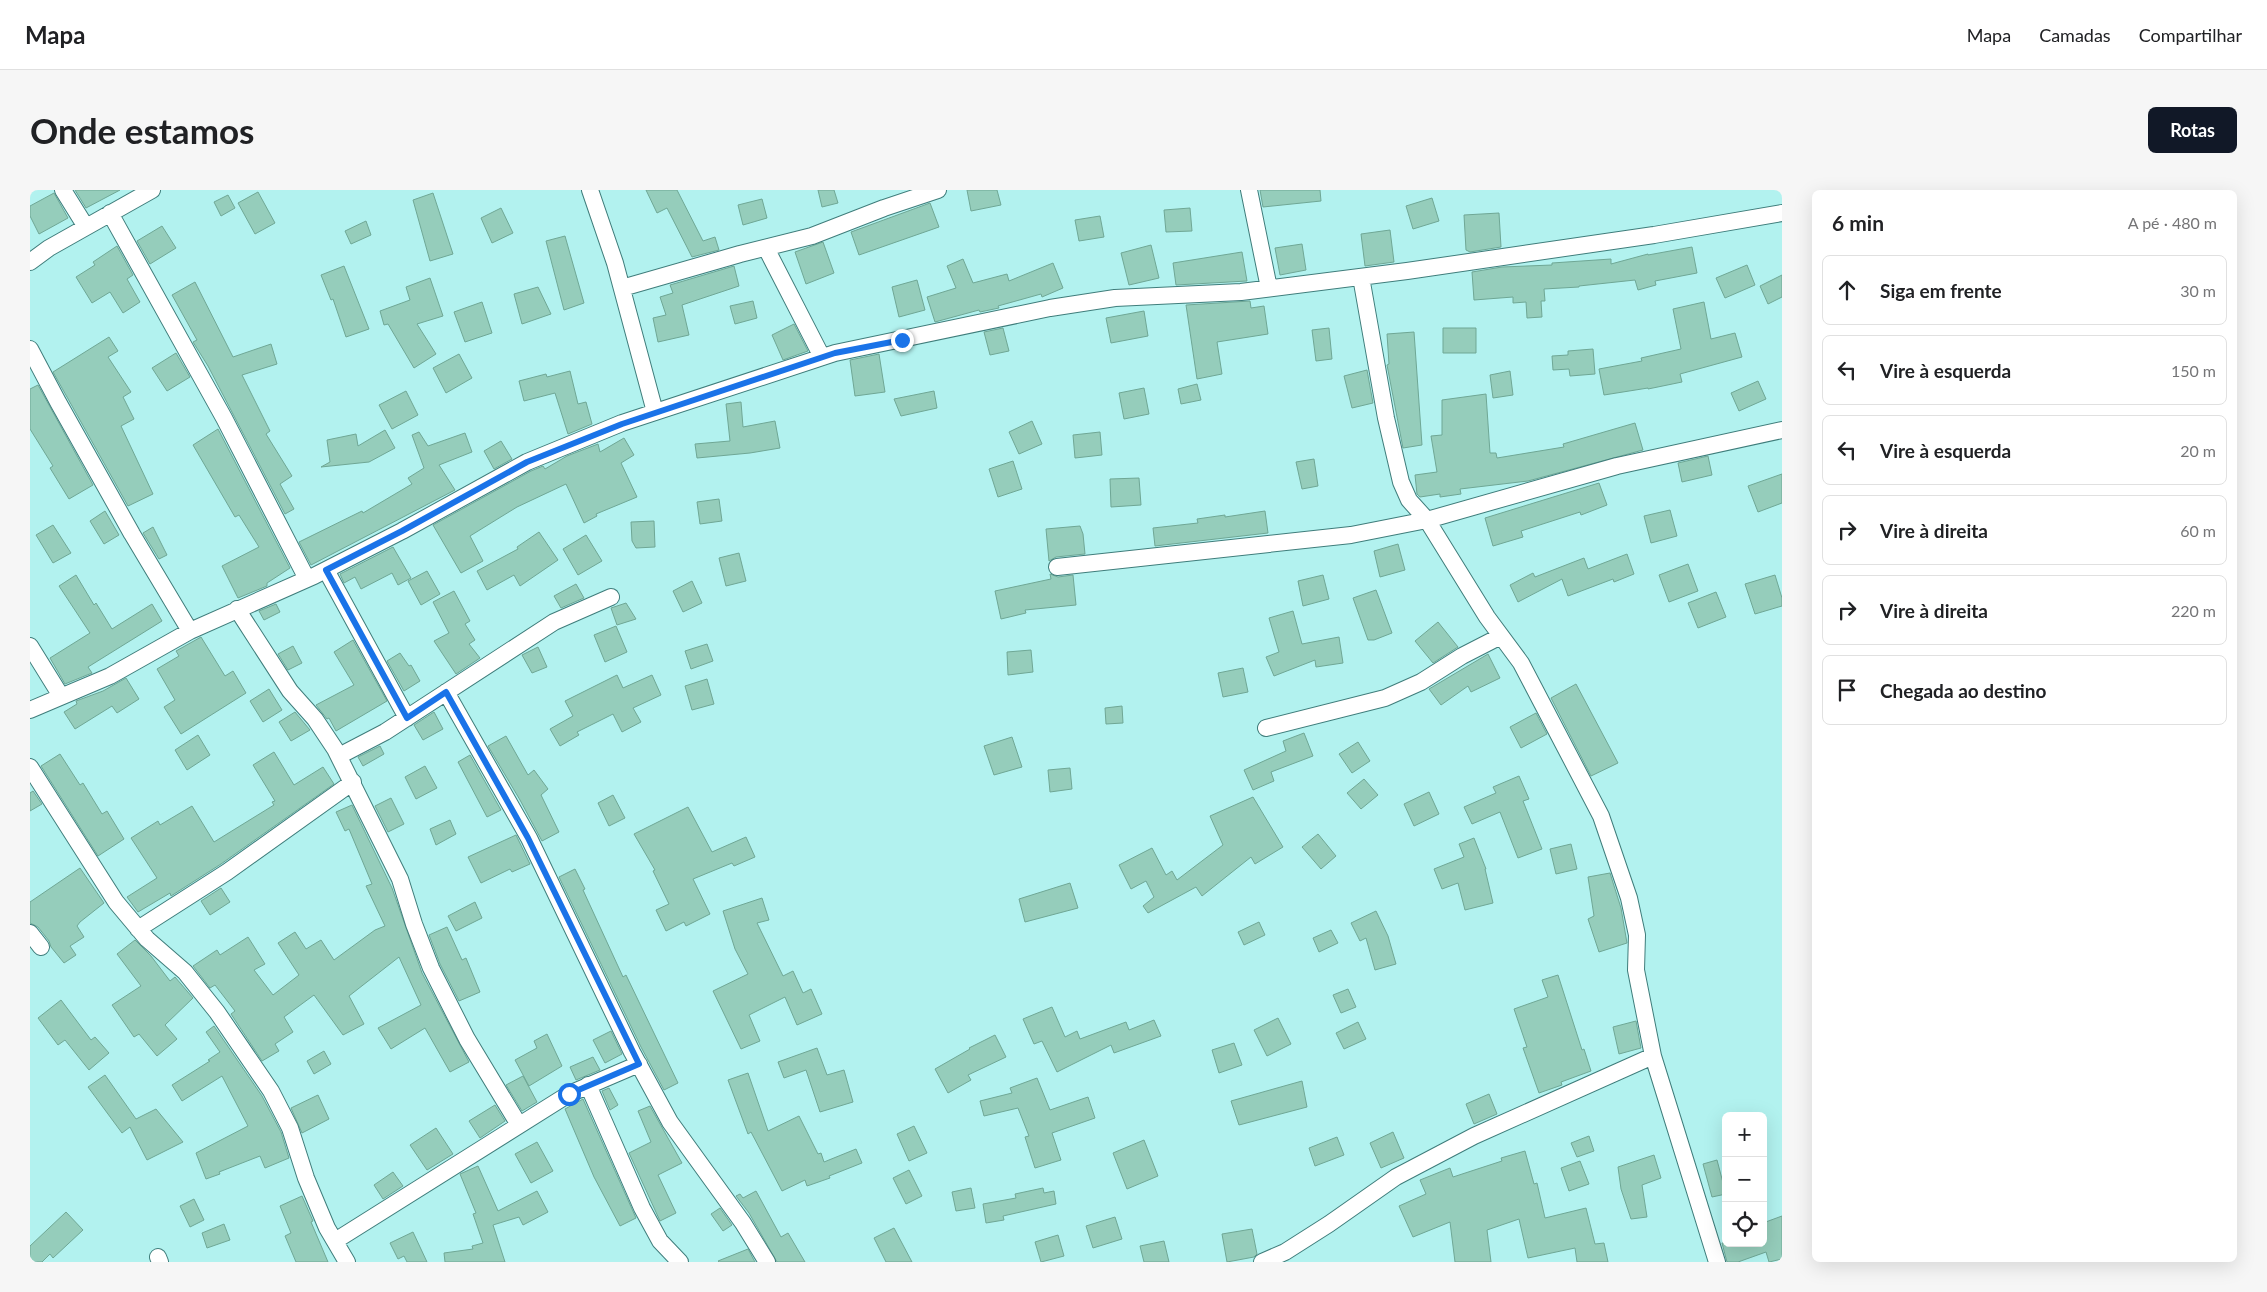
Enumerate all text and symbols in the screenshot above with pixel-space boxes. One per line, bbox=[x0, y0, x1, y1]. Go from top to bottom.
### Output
text: Mapa bbox=[25, 20, 85, 49]
text: Mapa bbox=[1967, 24, 2011, 46]
text: Camadas bbox=[2039, 24, 2111, 46]
text: Compartilhar bbox=[2139, 24, 2242, 46]
button: Rotas bbox=[2148, 107, 2237, 153]
text: Onde estamos bbox=[30, 109, 254, 151]
text: 6 min bbox=[1832, 210, 1884, 235]
text: A pé · 480 m bbox=[2128, 213, 2217, 232]
icon: ahead bbox=[1833, 276, 1861, 304]
text: Siga em frente bbox=[1880, 279, 2002, 302]
text: 30 m bbox=[2180, 281, 2216, 300]
route end bbox=[891, 329, 914, 352]
icon: left bbox=[1833, 356, 1861, 384]
text: Vire à esquerda bbox=[1880, 359, 2011, 382]
text: 150 m bbox=[2171, 361, 2216, 380]
icon: left bbox=[1833, 436, 1861, 464]
text: Vire à esquerda bbox=[1880, 439, 2011, 462]
text: 20 m bbox=[2180, 441, 2216, 460]
icon: right bbox=[1833, 516, 1861, 544]
text: Vire à direita bbox=[1880, 519, 1988, 542]
text: 60 m bbox=[2180, 521, 2216, 540]
icon: right bbox=[1833, 596, 1861, 624]
text: Vire à direita bbox=[1880, 599, 1988, 622]
text: 220 m bbox=[2171, 601, 2216, 620]
icon: arrive bbox=[1833, 676, 1861, 704]
text: Chegada ao destino bbox=[1880, 679, 2046, 702]
route start bbox=[558, 1083, 581, 1106]
map controls bbox=[1722, 1112, 1767, 1247]
button: + bbox=[1722, 1112, 1767, 1157]
button: − bbox=[1722, 1157, 1767, 1202]
button: locate bbox=[1722, 1202, 1767, 1247]

